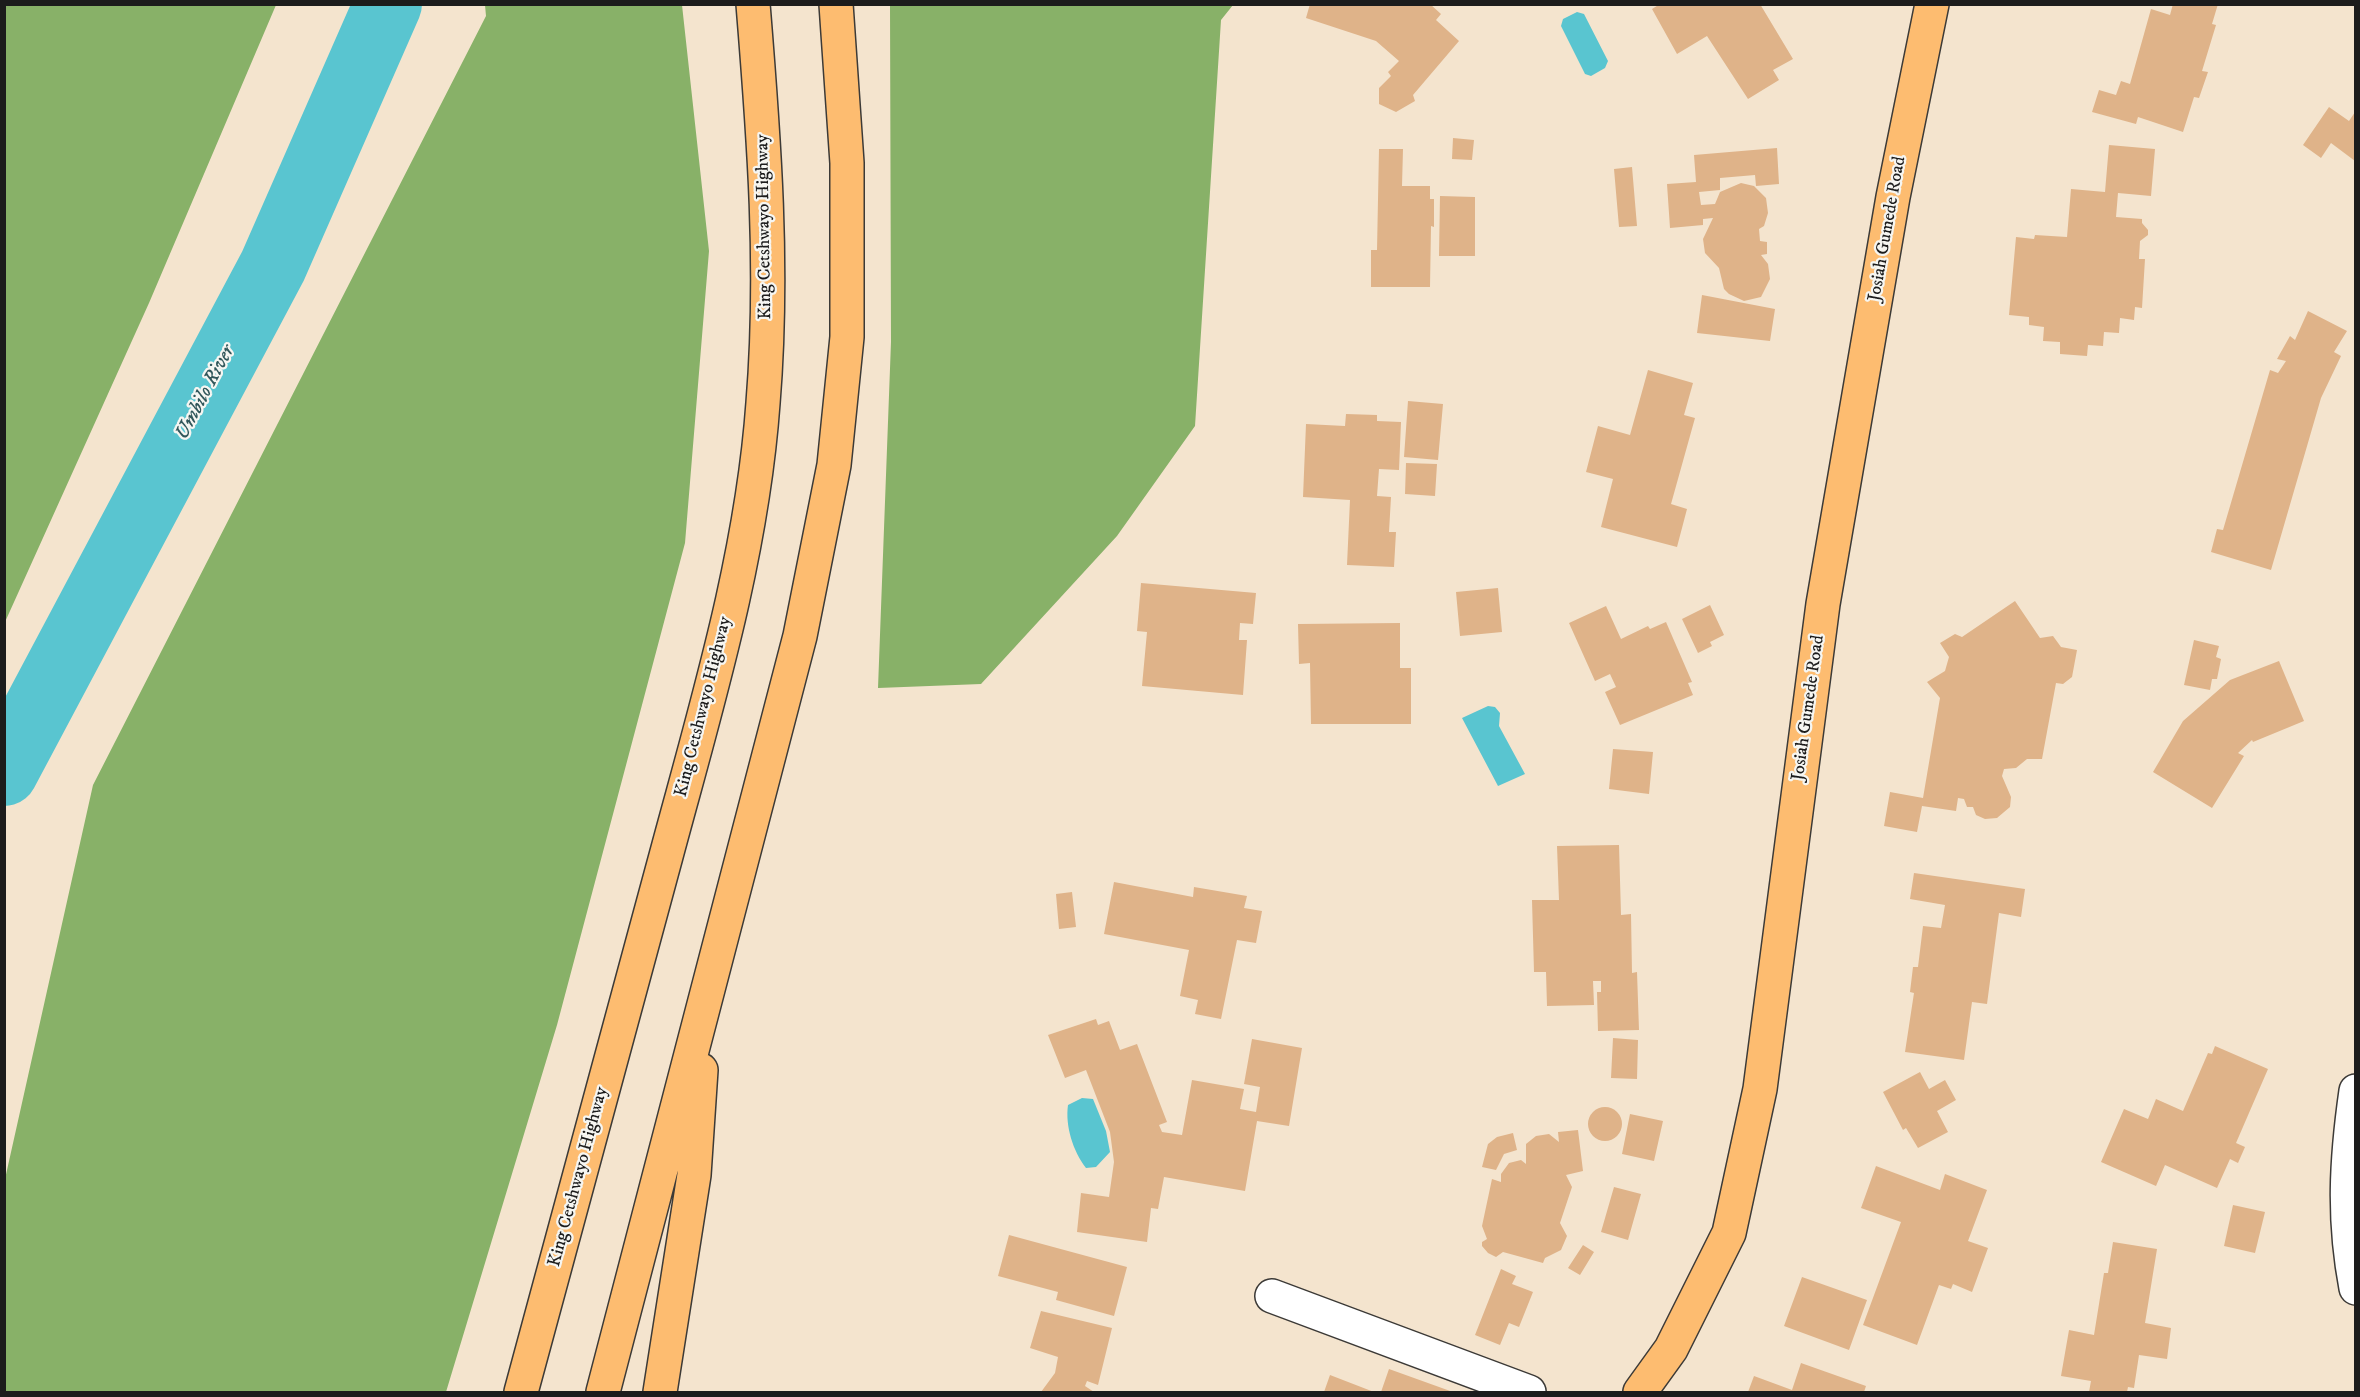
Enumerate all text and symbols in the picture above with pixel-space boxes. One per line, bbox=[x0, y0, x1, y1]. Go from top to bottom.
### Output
street label: King Cetshwayo Highway bbox=[753, 134, 777, 320]
street label: Josiah Gumede Road bbox=[1865, 155, 1911, 303]
water label: Umbilo River bbox=[171, 342, 241, 444]
street label: King Cetshwayo Highway bbox=[671, 614, 737, 800]
street label: Josiah Gumede Road bbox=[1788, 634, 1830, 782]
street label: King Cetshwayo Highway bbox=[545, 1085, 613, 1269]

